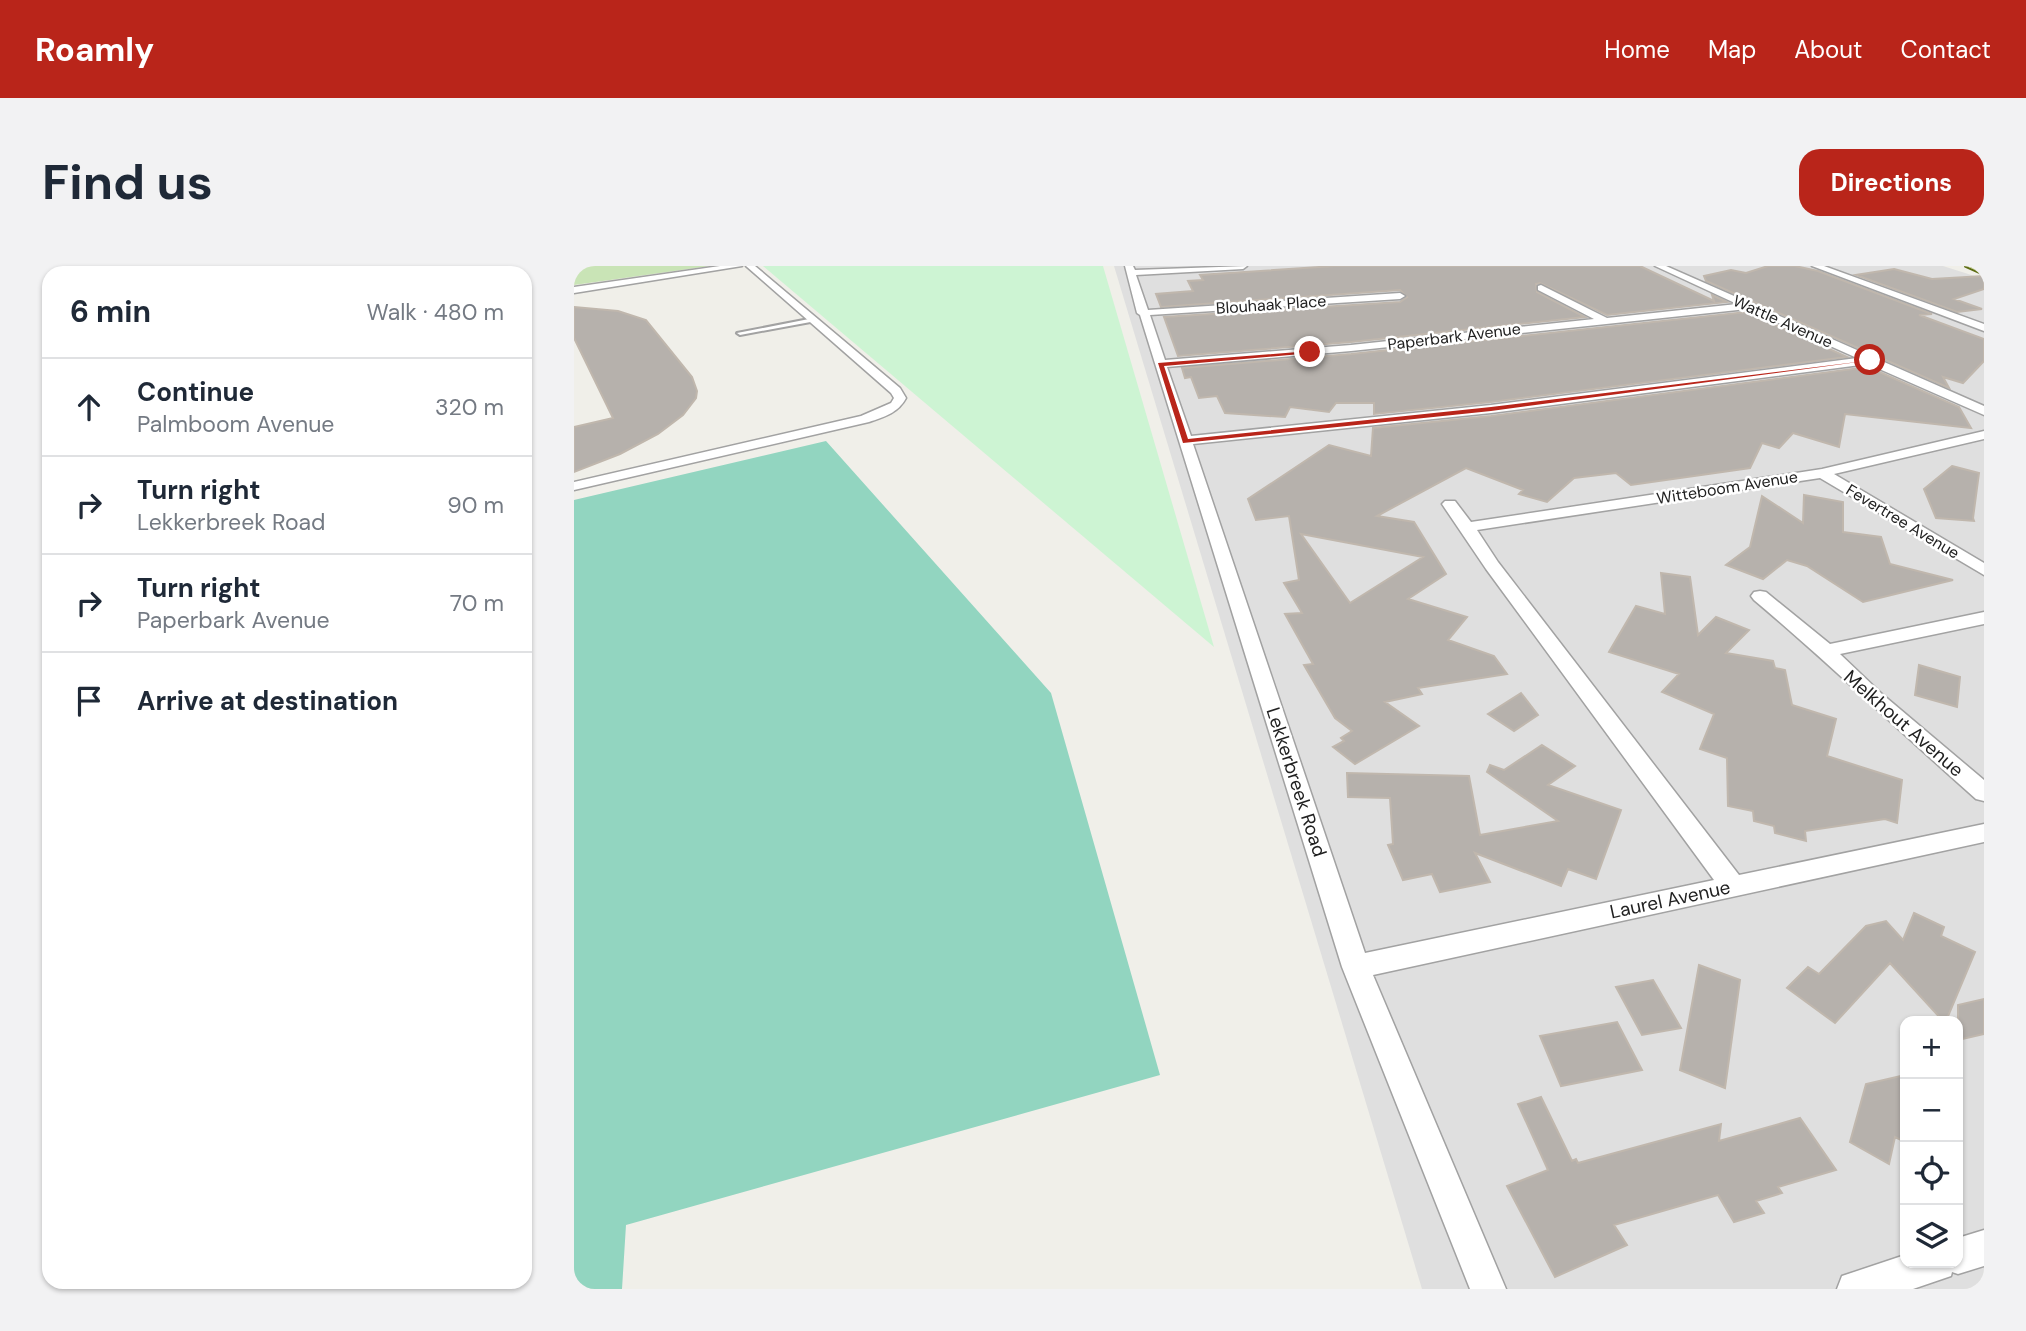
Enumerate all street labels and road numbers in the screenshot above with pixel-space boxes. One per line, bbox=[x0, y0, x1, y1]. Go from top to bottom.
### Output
street label: Blouhaak Place bbox=[1215, 290, 1327, 319]
street label: Wattle Avenue bbox=[1730, 290, 1836, 353]
street label: Paperbark Avenue bbox=[1386, 318, 1522, 355]
street label: Witteboom Avenue bbox=[1655, 466, 1799, 509]
street label: Fevertree Avenue bbox=[1842, 479, 1963, 564]
street label: Melkhout Avenue bbox=[1839, 664, 1969, 782]
street label: Lekkerbreek Road bbox=[1261, 704, 1332, 860]
street label: Laurel Avenue bbox=[1608, 875, 1733, 924]

